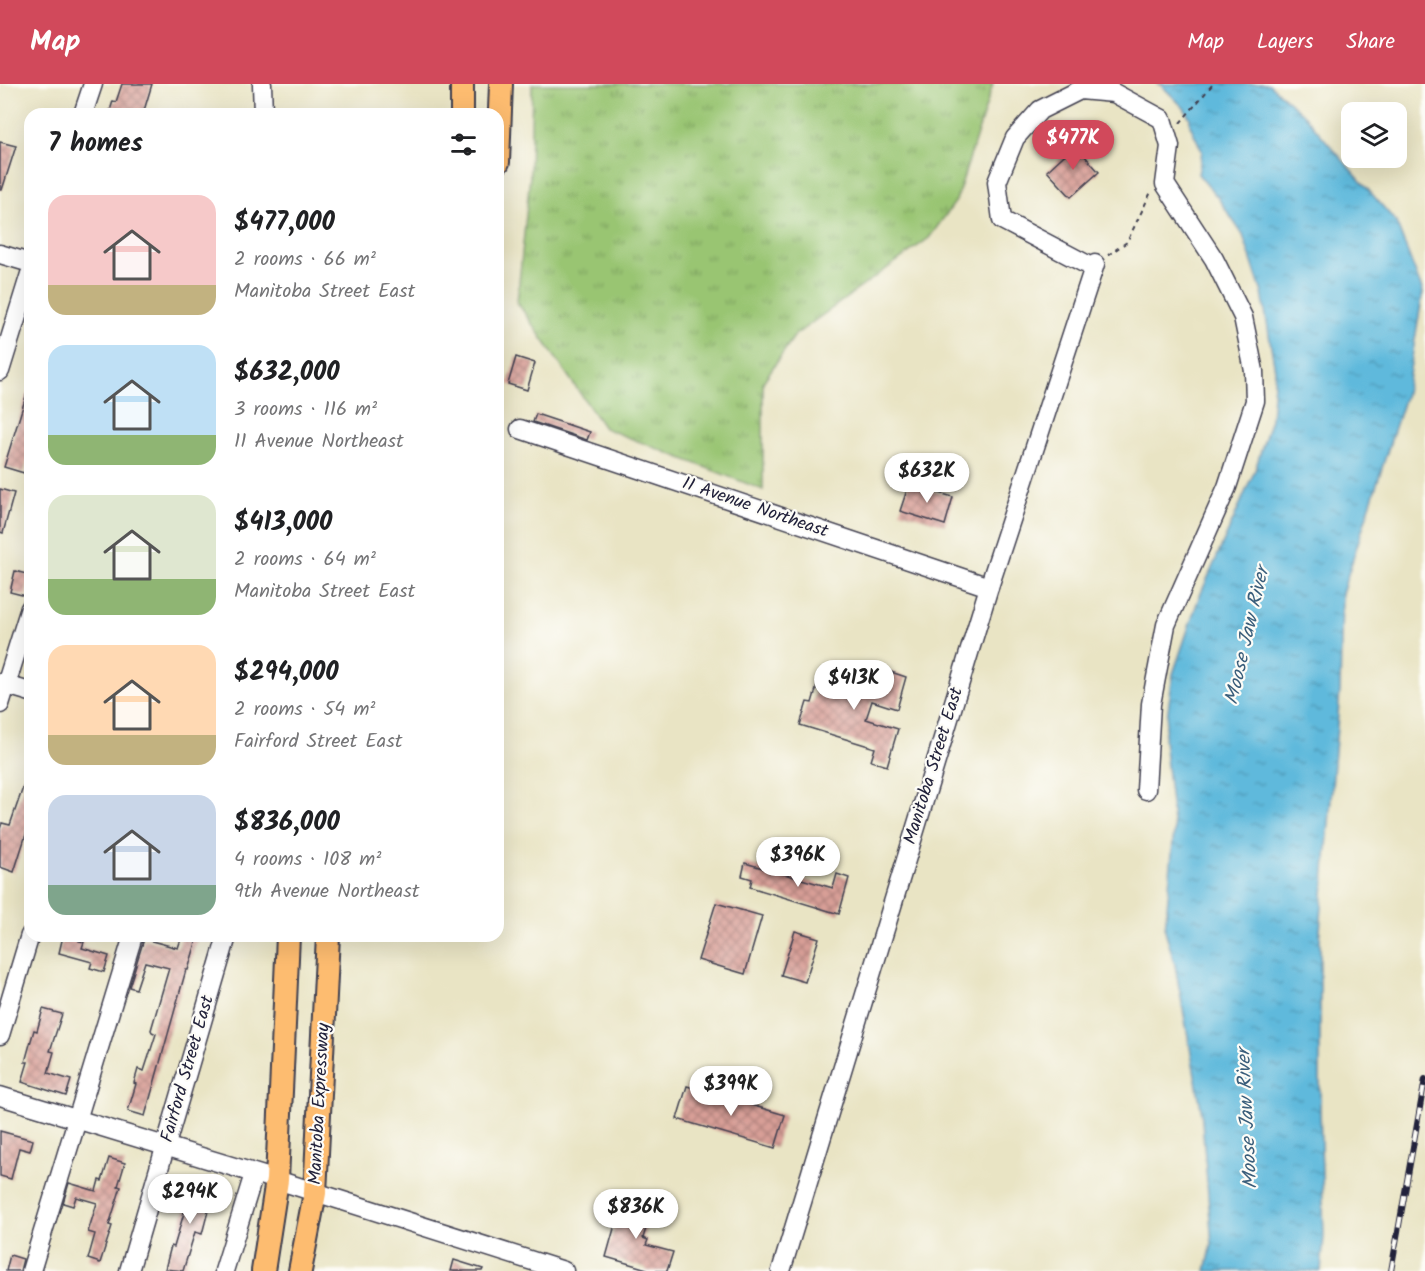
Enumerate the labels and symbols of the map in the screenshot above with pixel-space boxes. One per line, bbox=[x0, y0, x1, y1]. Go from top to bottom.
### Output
pin: $477K bbox=[1031, 120, 1115, 171]
pin: $632K bbox=[885, 453, 969, 504]
street label: 11 Avenue Northeast bbox=[678, 469, 833, 547]
water label: Moose Jaw River bbox=[1217, 560, 1280, 708]
pin: $413K bbox=[812, 660, 896, 711]
street label: Manitoba Street East bbox=[896, 683, 972, 848]
pin: $396K bbox=[756, 837, 840, 888]
street label: Fairford Street East bbox=[153, 991, 223, 1146]
street label: Manitoba Expressway bbox=[301, 1022, 339, 1186]
water label: Moose Jaw River bbox=[1228, 1044, 1268, 1190]
pin: $399K bbox=[689, 1066, 773, 1117]
pin: $294K bbox=[148, 1174, 232, 1225]
pin: $836K bbox=[594, 1189, 678, 1240]

